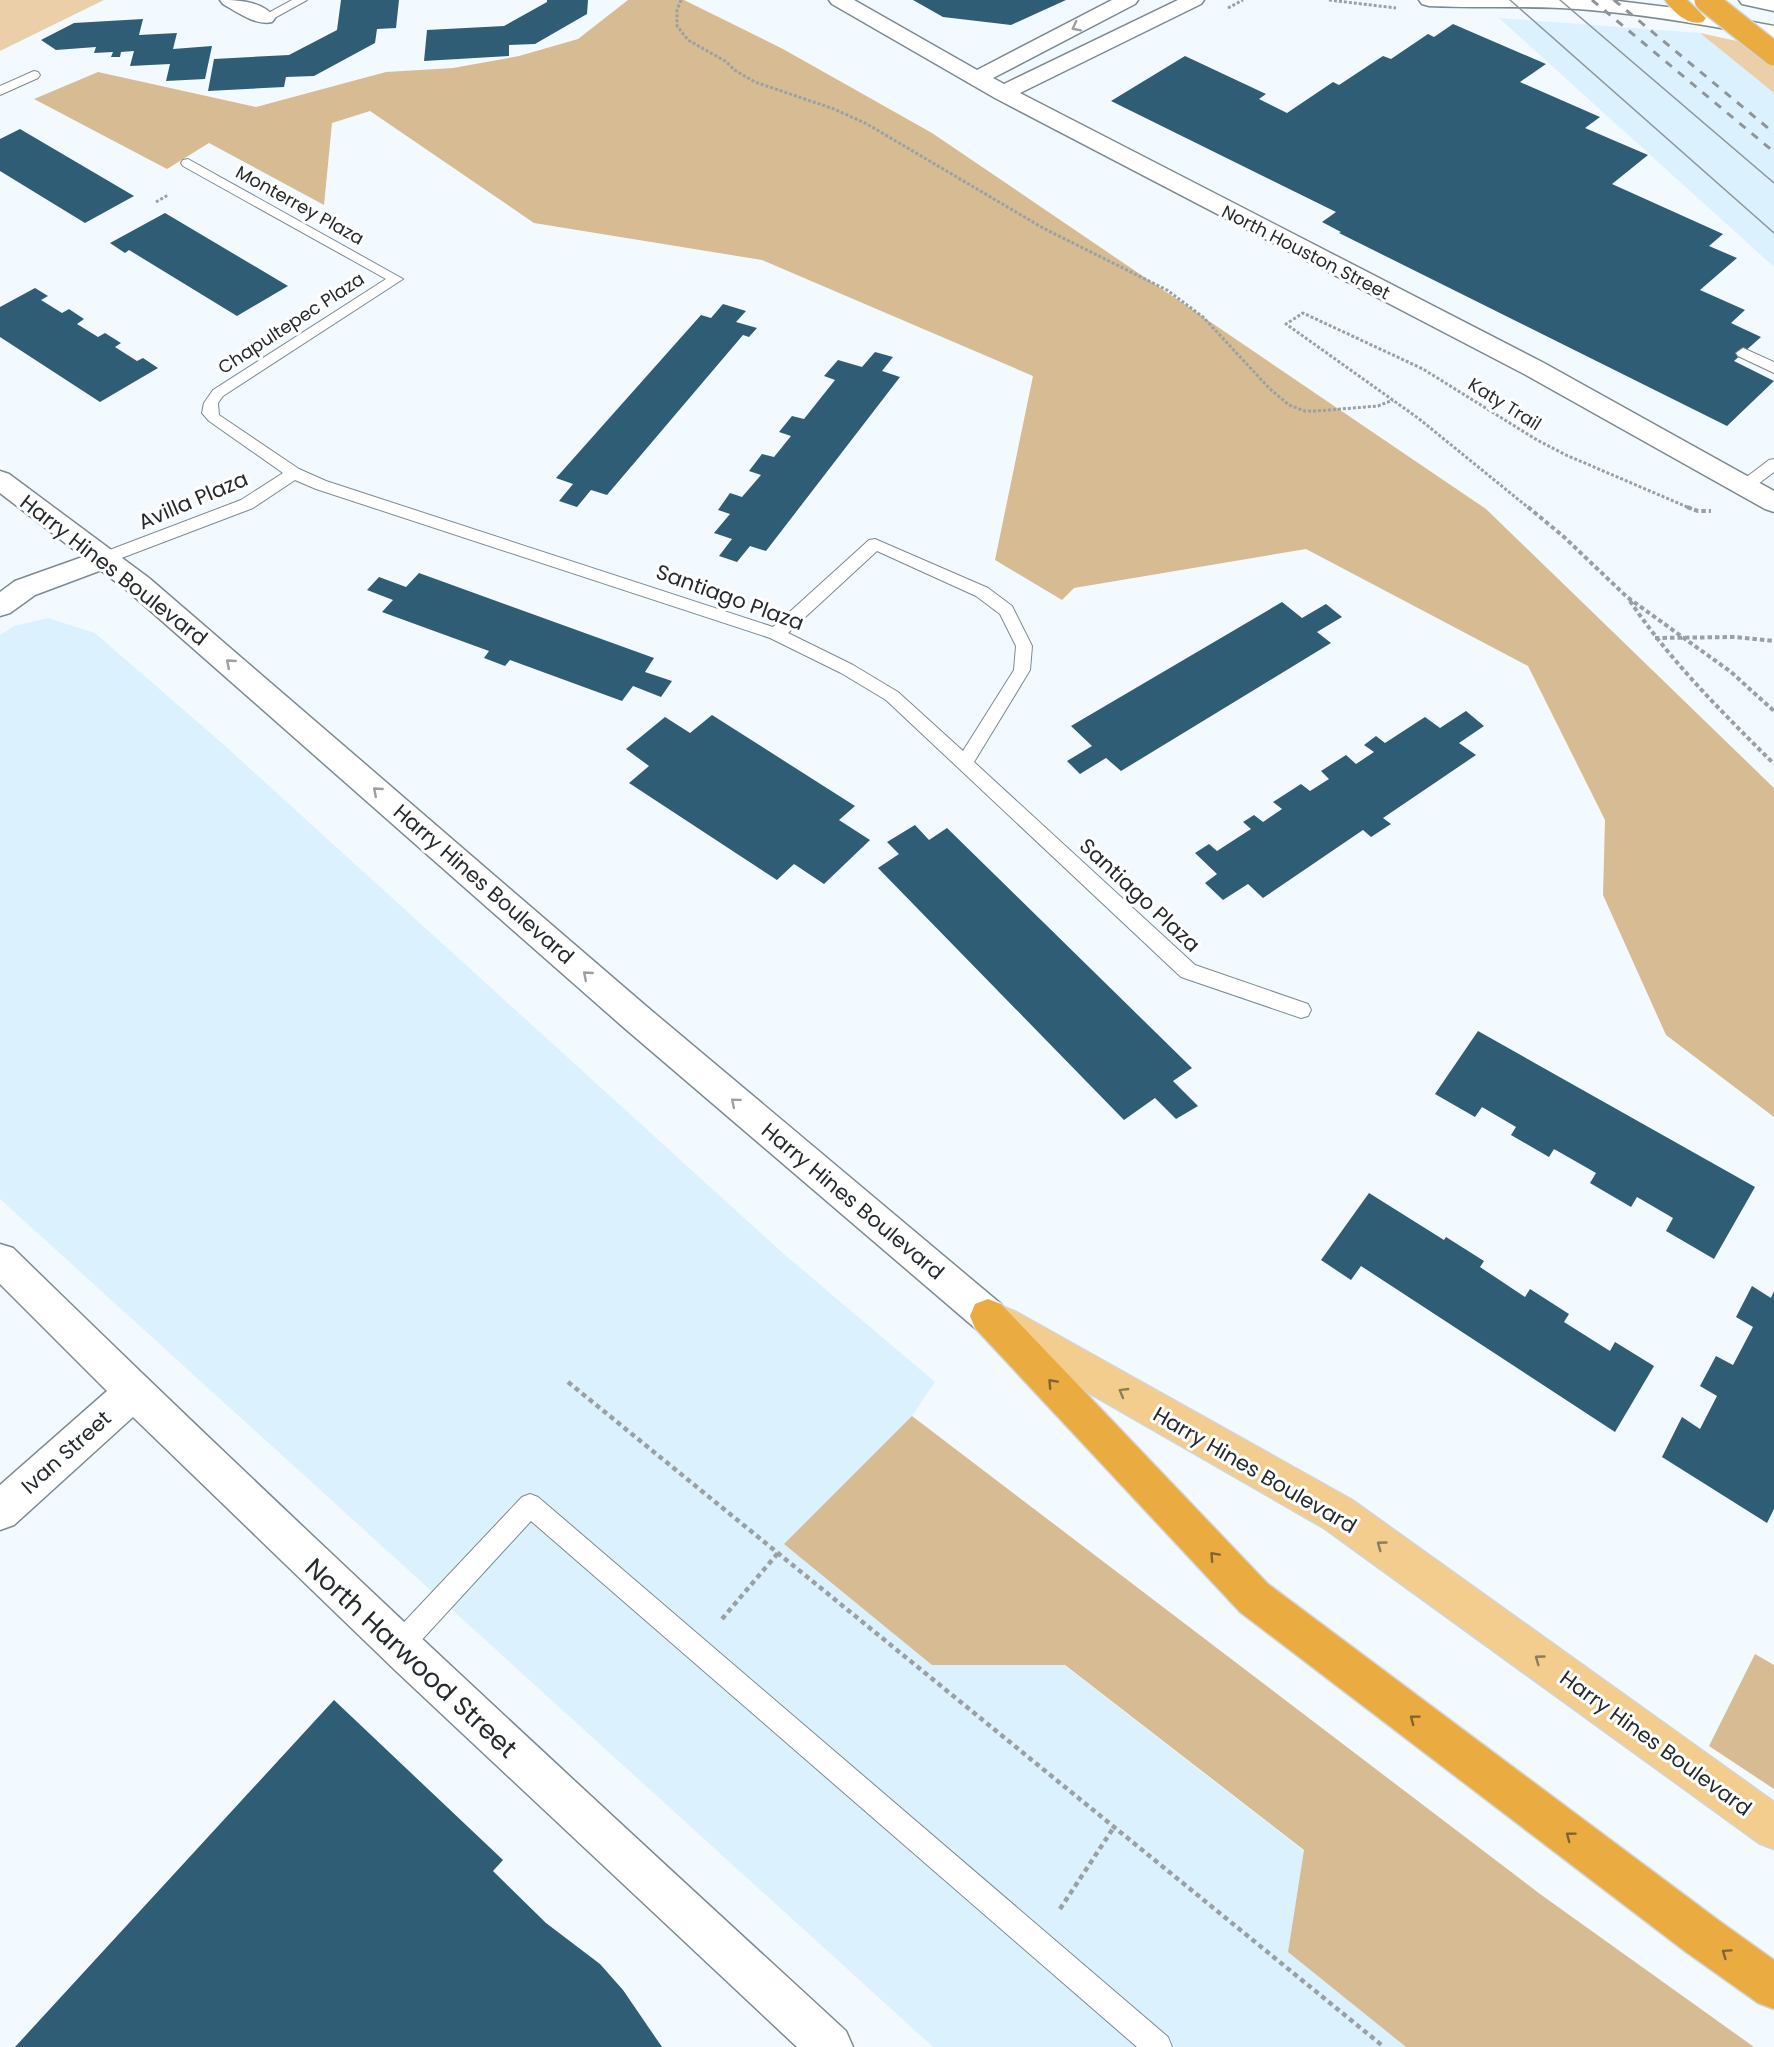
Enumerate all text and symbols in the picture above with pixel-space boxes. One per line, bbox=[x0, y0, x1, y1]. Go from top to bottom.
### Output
one-way arrow bbox=[1071, 20, 1082, 31]
street label: Monterrey Plaza bbox=[231, 159, 369, 251]
street label: North Houston Street bbox=[1218, 199, 1394, 305]
street label: Chapultepec Plaza bbox=[213, 266, 369, 380]
street label: Katy Trail bbox=[1464, 372, 1546, 436]
street label: Avilla Plaza bbox=[134, 464, 252, 536]
street label: Harry Hines Boulevard bbox=[14, 488, 214, 652]
street label: Santiago Plaza bbox=[652, 557, 808, 637]
one-way arrow bbox=[227, 659, 237, 670]
one-way arrow bbox=[373, 787, 384, 798]
street label: Harry Hines Boulevard bbox=[388, 797, 580, 971]
street label: Santiago Plaza bbox=[1073, 831, 1207, 959]
one-way arrow bbox=[583, 971, 594, 982]
one-way arrow bbox=[731, 1098, 742, 1109]
street label: Harry Hines Boulevard bbox=[755, 1116, 951, 1286]
one-way arrow bbox=[1048, 1380, 1059, 1391]
one-way arrow bbox=[1118, 1388, 1129, 1399]
street label: Harry Hines Boulevard bbox=[1148, 1400, 1362, 1540]
street label: Ivan Street bbox=[15, 1404, 117, 1500]
one-way arrow bbox=[1376, 1541, 1387, 1552]
street label: North Harwood Street bbox=[297, 1550, 525, 1766]
one-way arrow bbox=[1210, 1552, 1221, 1562]
one-way arrow bbox=[1534, 1655, 1545, 1666]
street label: Harry Hines Boulevard bbox=[1554, 1664, 1758, 1822]
one-way arrow bbox=[1410, 1715, 1421, 1726]
one-way arrow bbox=[1566, 1833, 1577, 1844]
one-way arrow bbox=[1722, 1949, 1733, 1960]

